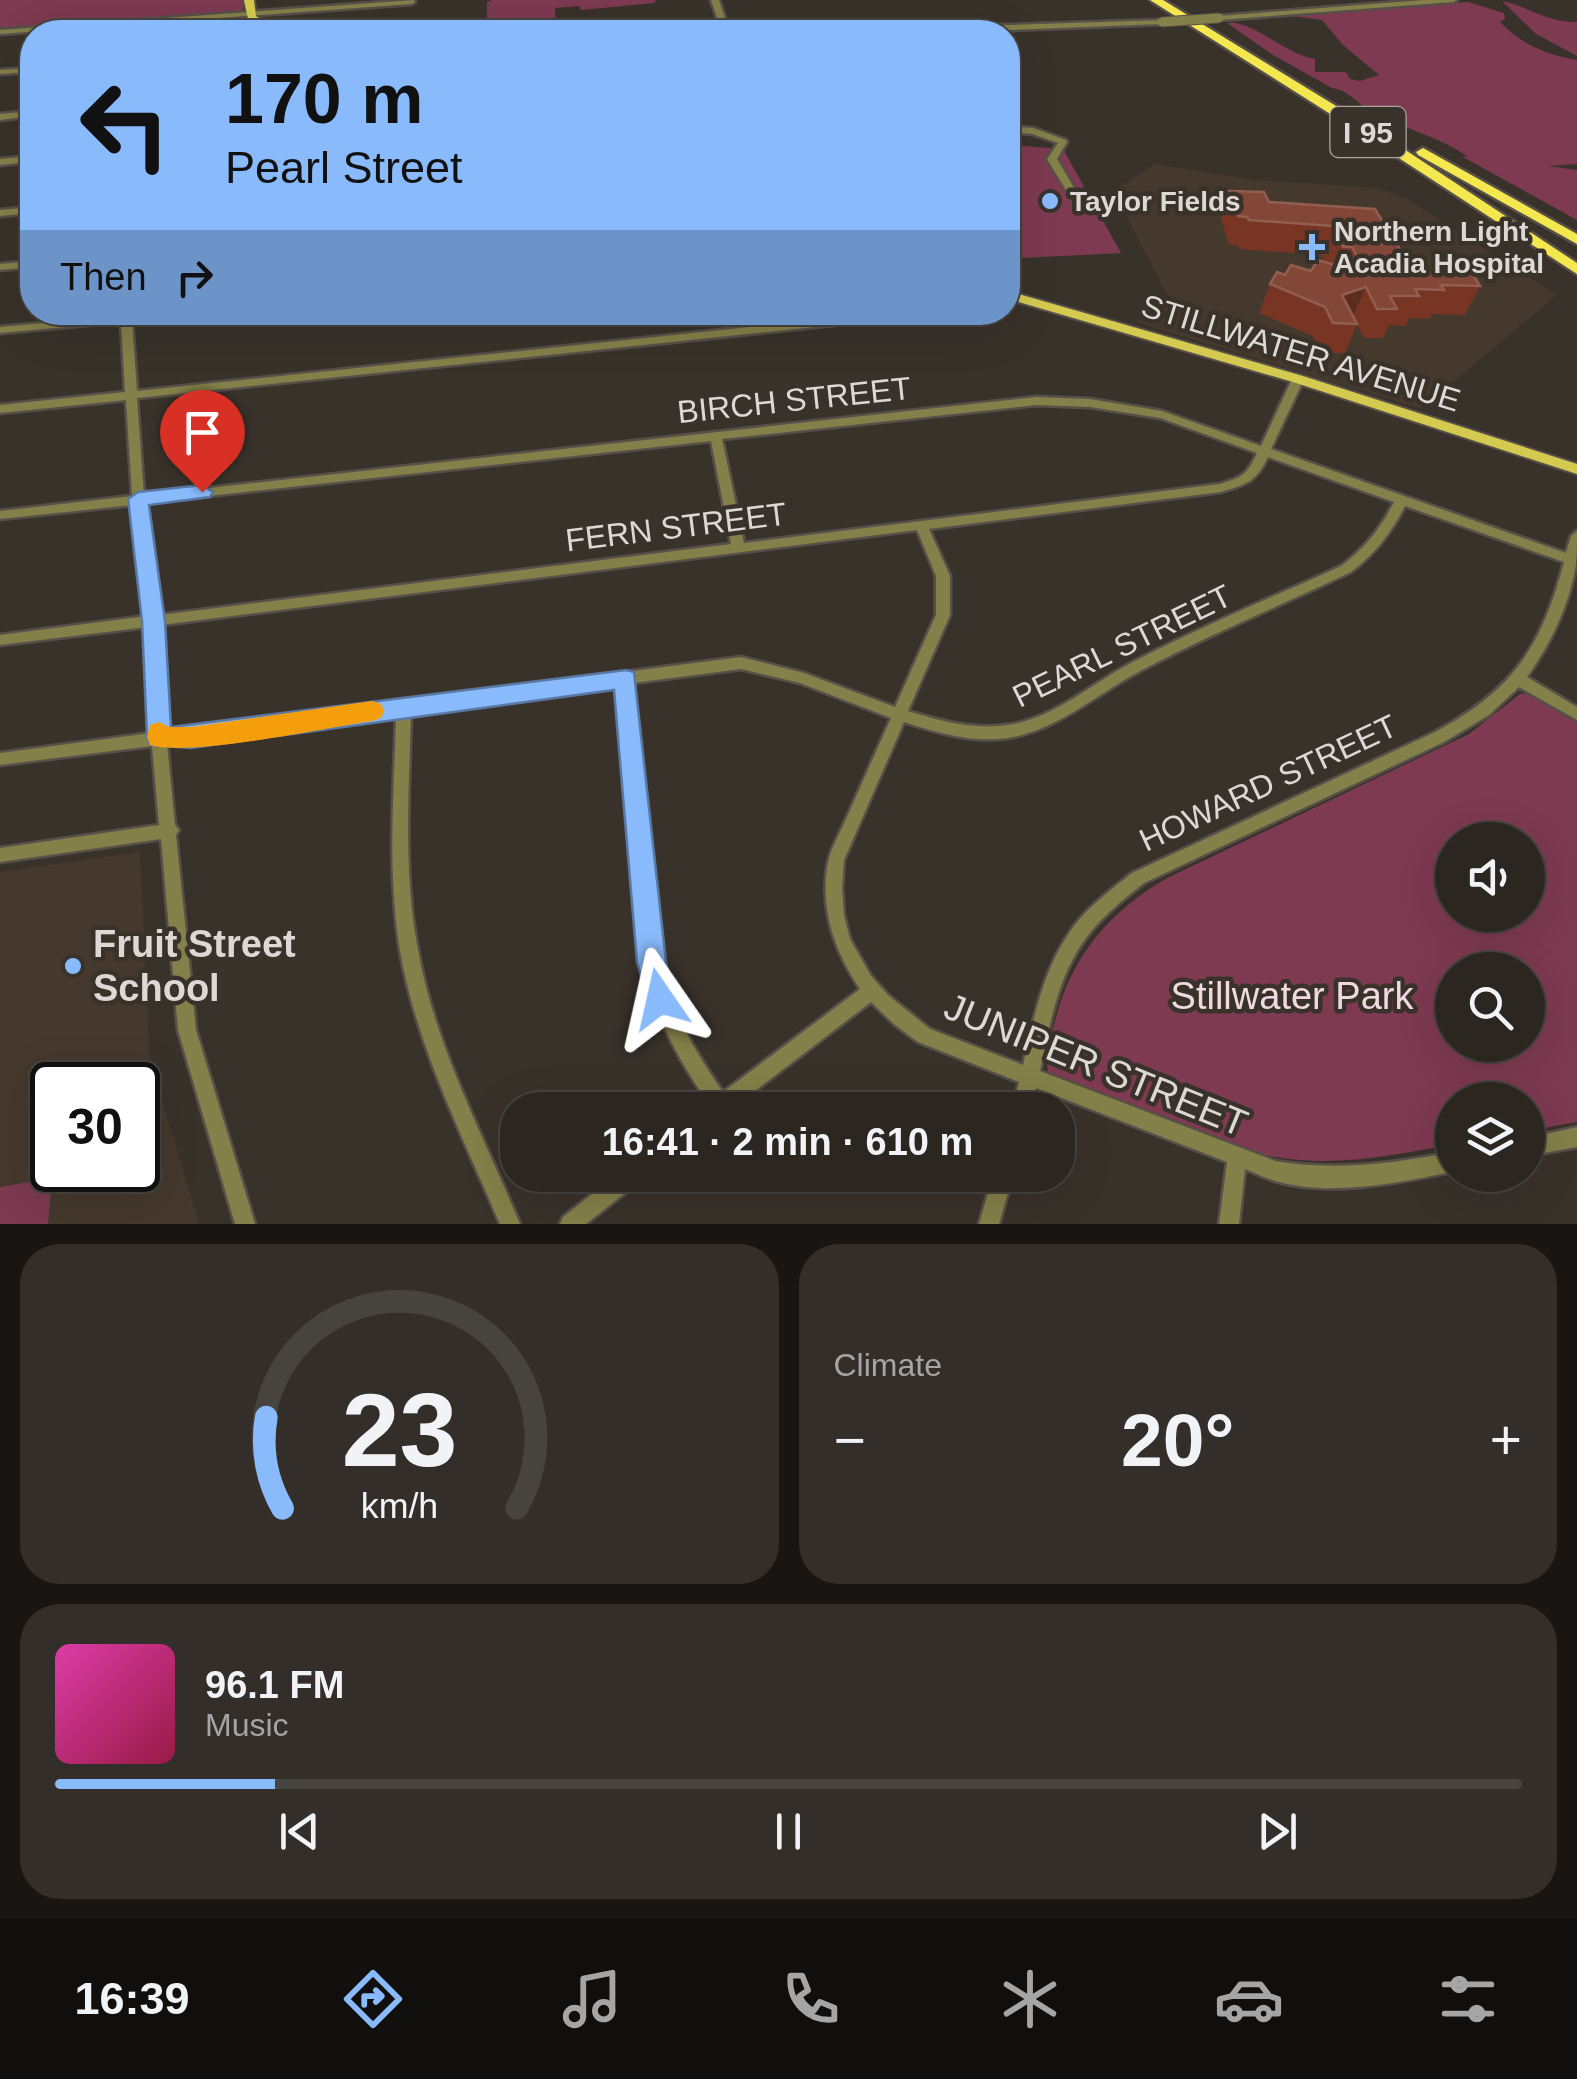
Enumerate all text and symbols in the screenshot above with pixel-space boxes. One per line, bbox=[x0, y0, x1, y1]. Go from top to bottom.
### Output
icon: left bbox=[60, 60, 190, 190]
text: 170 m bbox=[225, 60, 423, 138]
road number: I 95 bbox=[1330, 107, 1406, 157]
text: Pearl Street bbox=[225, 142, 463, 193]
place label: Taylor Fields bbox=[1070, 186, 1241, 217]
marker: Taylor Fields bbox=[1039, 190, 1061, 212]
place label: Northern Light Acadia Hospital bbox=[1334, 216, 1544, 279]
marker: Northern Light Acadia Hospital bbox=[1299, 234, 1325, 260]
icon: right bbox=[167, 250, 222, 305]
text: Then bbox=[60, 256, 147, 298]
street label: STILLWATER AVENUE bbox=[1137, 287, 1465, 419]
street label: BIRCH STREET bbox=[675, 370, 913, 430]
pin bbox=[160, 390, 245, 493]
icon: arrive bbox=[175, 405, 230, 460]
street label: FERN STREET bbox=[564, 496, 788, 558]
street label: PEARL STREET bbox=[1007, 577, 1237, 715]
street label: HOWARD STREET bbox=[1134, 708, 1402, 858]
map controls bbox=[1435, 822, 1545, 1192]
button: sound bbox=[1435, 822, 1545, 932]
place label: Fruit Street School bbox=[93, 923, 296, 1009]
position arrow bbox=[608, 947, 712, 1051]
button: search bbox=[1435, 952, 1545, 1062]
marker: Fruit Street School bbox=[62, 955, 84, 977]
park label: Stillwater Park bbox=[1171, 975, 1414, 1017]
street label: JUNIPER STREET bbox=[938, 985, 1254, 1145]
speed limit sign: 30 bbox=[30, 1062, 160, 1192]
button: layers bbox=[1435, 1082, 1545, 1192]
text: 16:41 · 2 min · 610 m bbox=[602, 1121, 973, 1163]
text: Climate bbox=[834, 1347, 942, 1383]
text: 23 bbox=[341, 1372, 457, 1488]
text: 20° bbox=[1121, 1398, 1234, 1482]
text: − bbox=[834, 1409, 866, 1471]
text: + bbox=[1490, 1409, 1522, 1471]
text: km/h bbox=[361, 1486, 438, 1526]
text: 96.1 FM bbox=[205, 1664, 344, 1706]
text: Music bbox=[205, 1707, 289, 1743]
icon: previous bbox=[272, 1804, 327, 1859]
icon: pause bbox=[761, 1804, 816, 1859]
icon: next bbox=[1250, 1804, 1305, 1859]
icon: directions bbox=[338, 1964, 408, 2034]
icon: music bbox=[557, 1964, 627, 2034]
icon: phone bbox=[776, 1964, 846, 2034]
icon: climate bbox=[995, 1964, 1065, 2034]
icon: car bbox=[1214, 1964, 1284, 2034]
icon: filters bbox=[1433, 1964, 1503, 2034]
text: 16:39 bbox=[74, 1973, 190, 2024]

